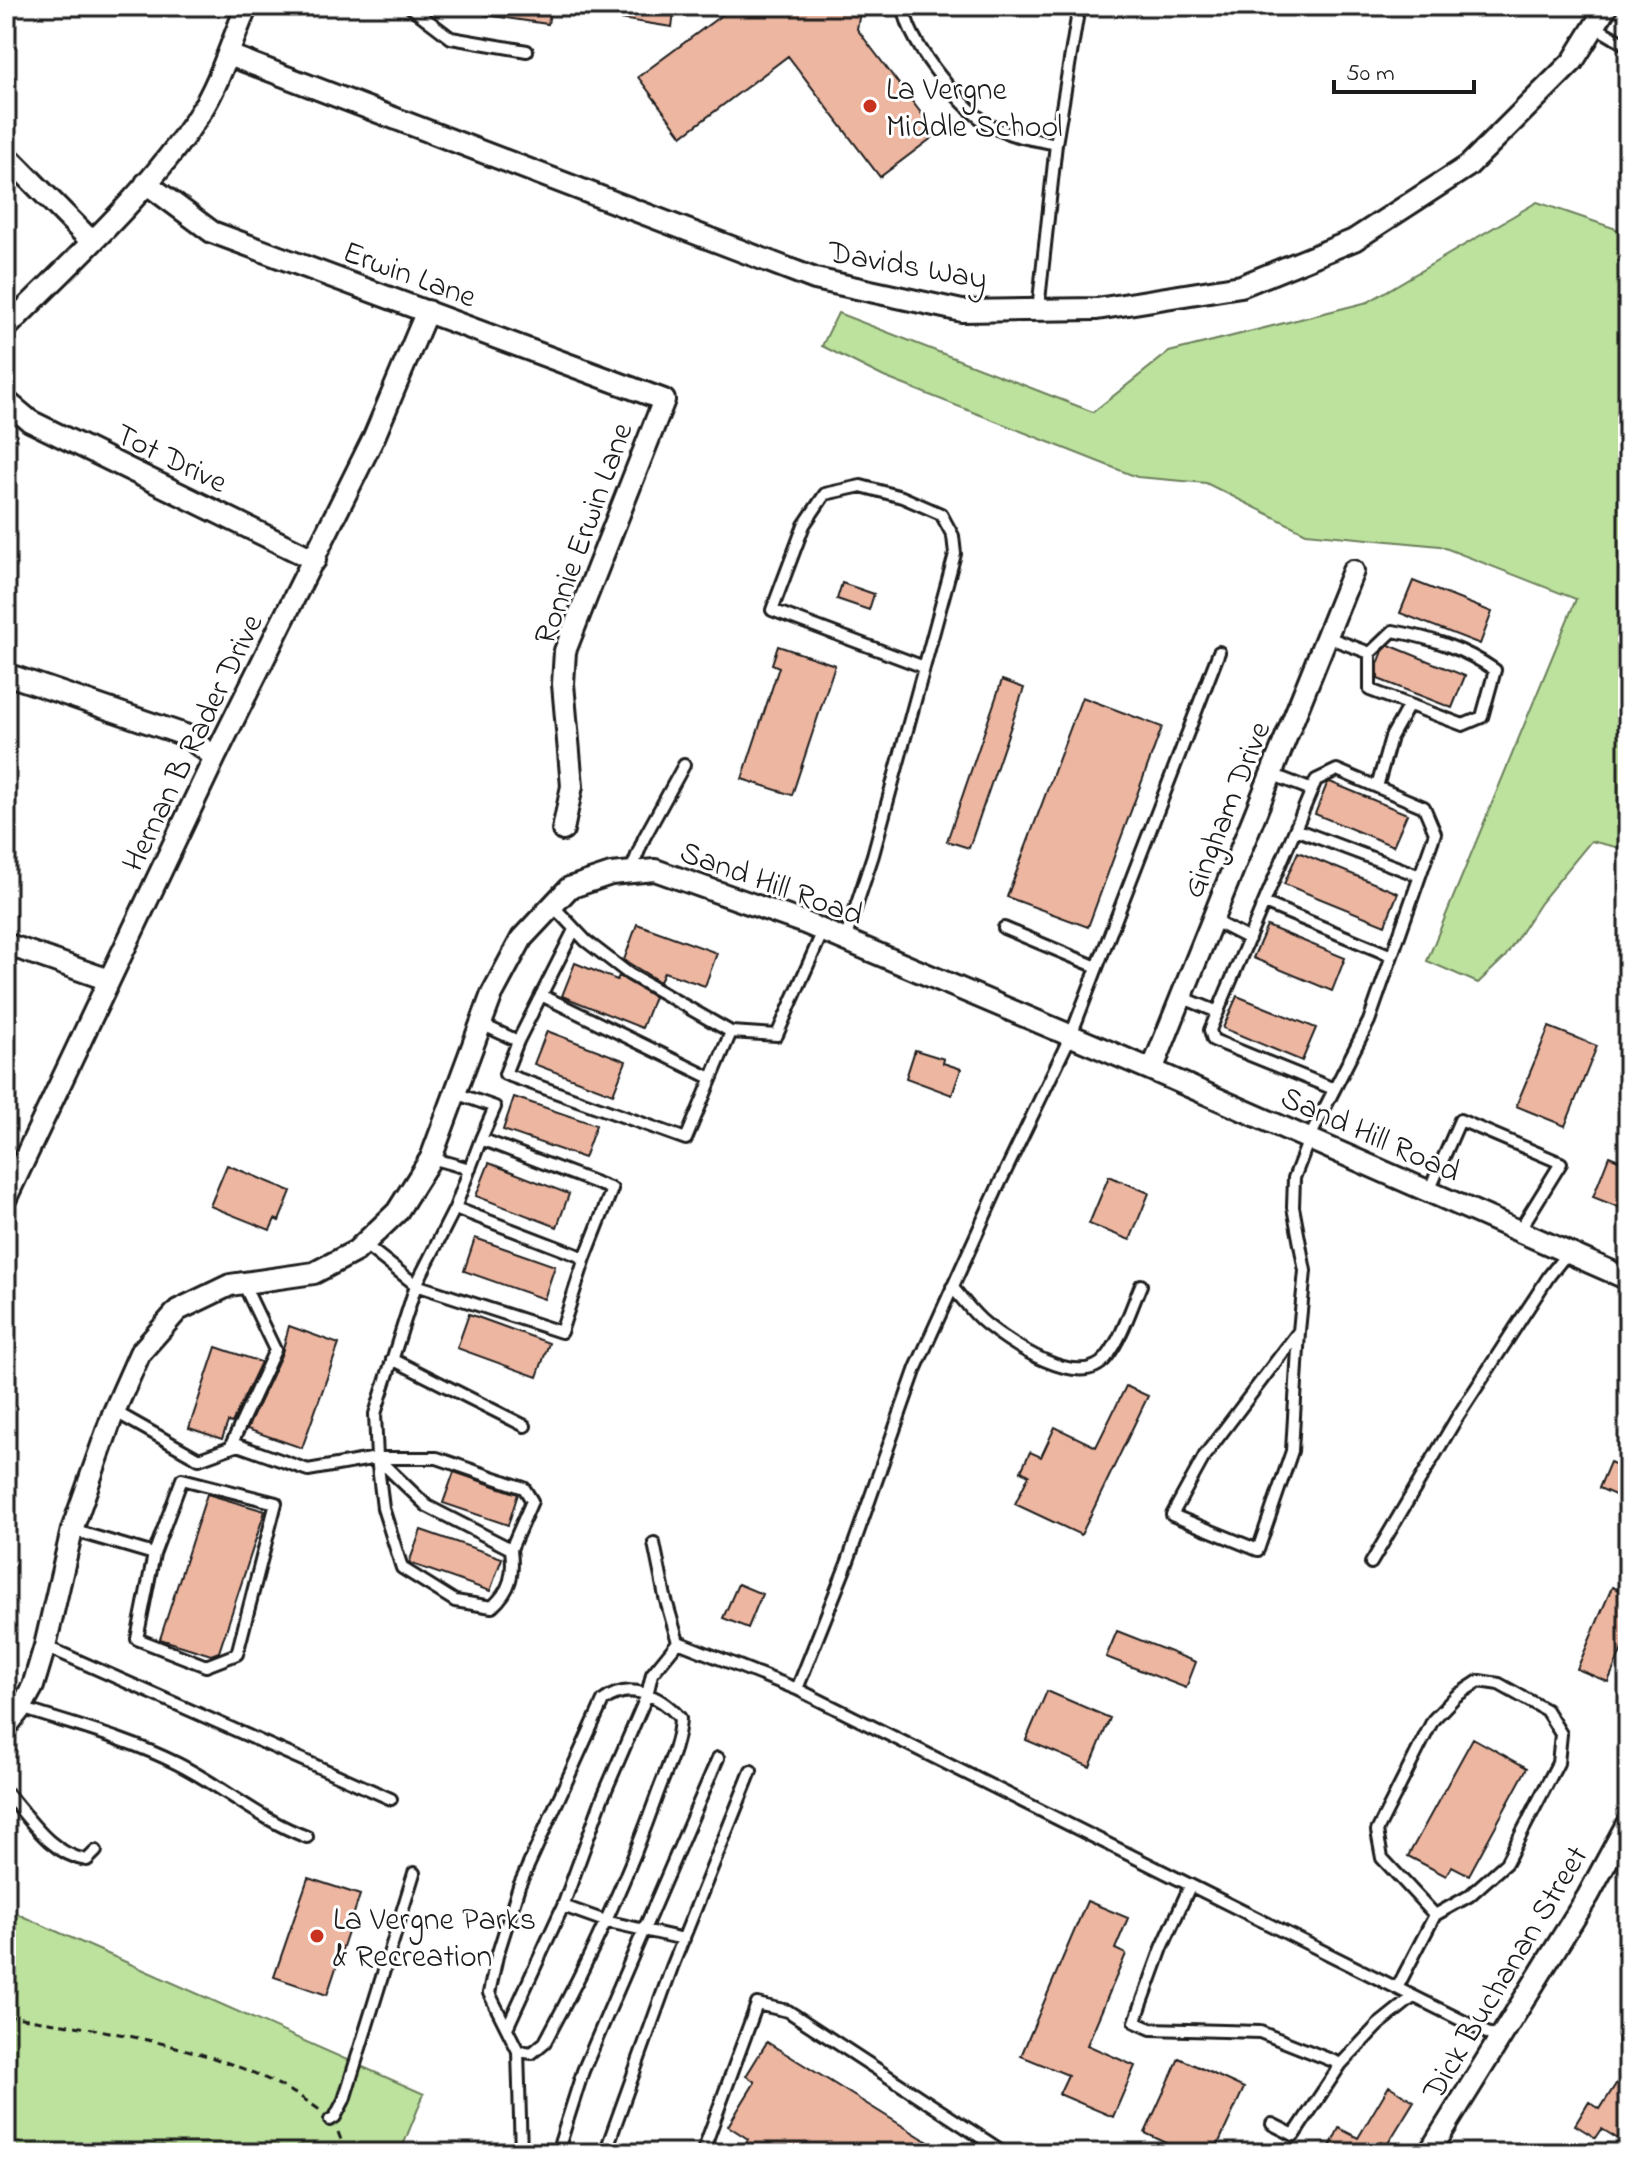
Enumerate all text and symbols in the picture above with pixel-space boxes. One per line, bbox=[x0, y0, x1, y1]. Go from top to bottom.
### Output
scale bar bbox=[1334, 44, 1474, 94]
text: 50 m bbox=[1346, 57, 1395, 92]
place label: La Vergne Middle School bbox=[886, 68, 1063, 152]
marker: La Vergne Middle School bbox=[861, 97, 879, 115]
street label: Erwin Lane bbox=[335, 230, 483, 322]
street label: Davids Way bbox=[823, 230, 991, 305]
street label: Tot Drive bbox=[107, 413, 235, 508]
street label: Ronnie Erwin Lane bbox=[523, 416, 647, 652]
street label: Hernan B Rader Drive bbox=[111, 606, 277, 880]
street label: Gingham Drive bbox=[1171, 714, 1285, 906]
street label: Sand Hill Road bbox=[672, 830, 869, 940]
street label: Sand Hill Road bbox=[1272, 1076, 1467, 1197]
street label: Dick Buchanan Street bbox=[1412, 1837, 1602, 2111]
place label: La Vergne Parks & Recreation bbox=[333, 1898, 536, 1982]
marker: La Vergne Parks & Recreation bbox=[308, 1927, 326, 1945]

